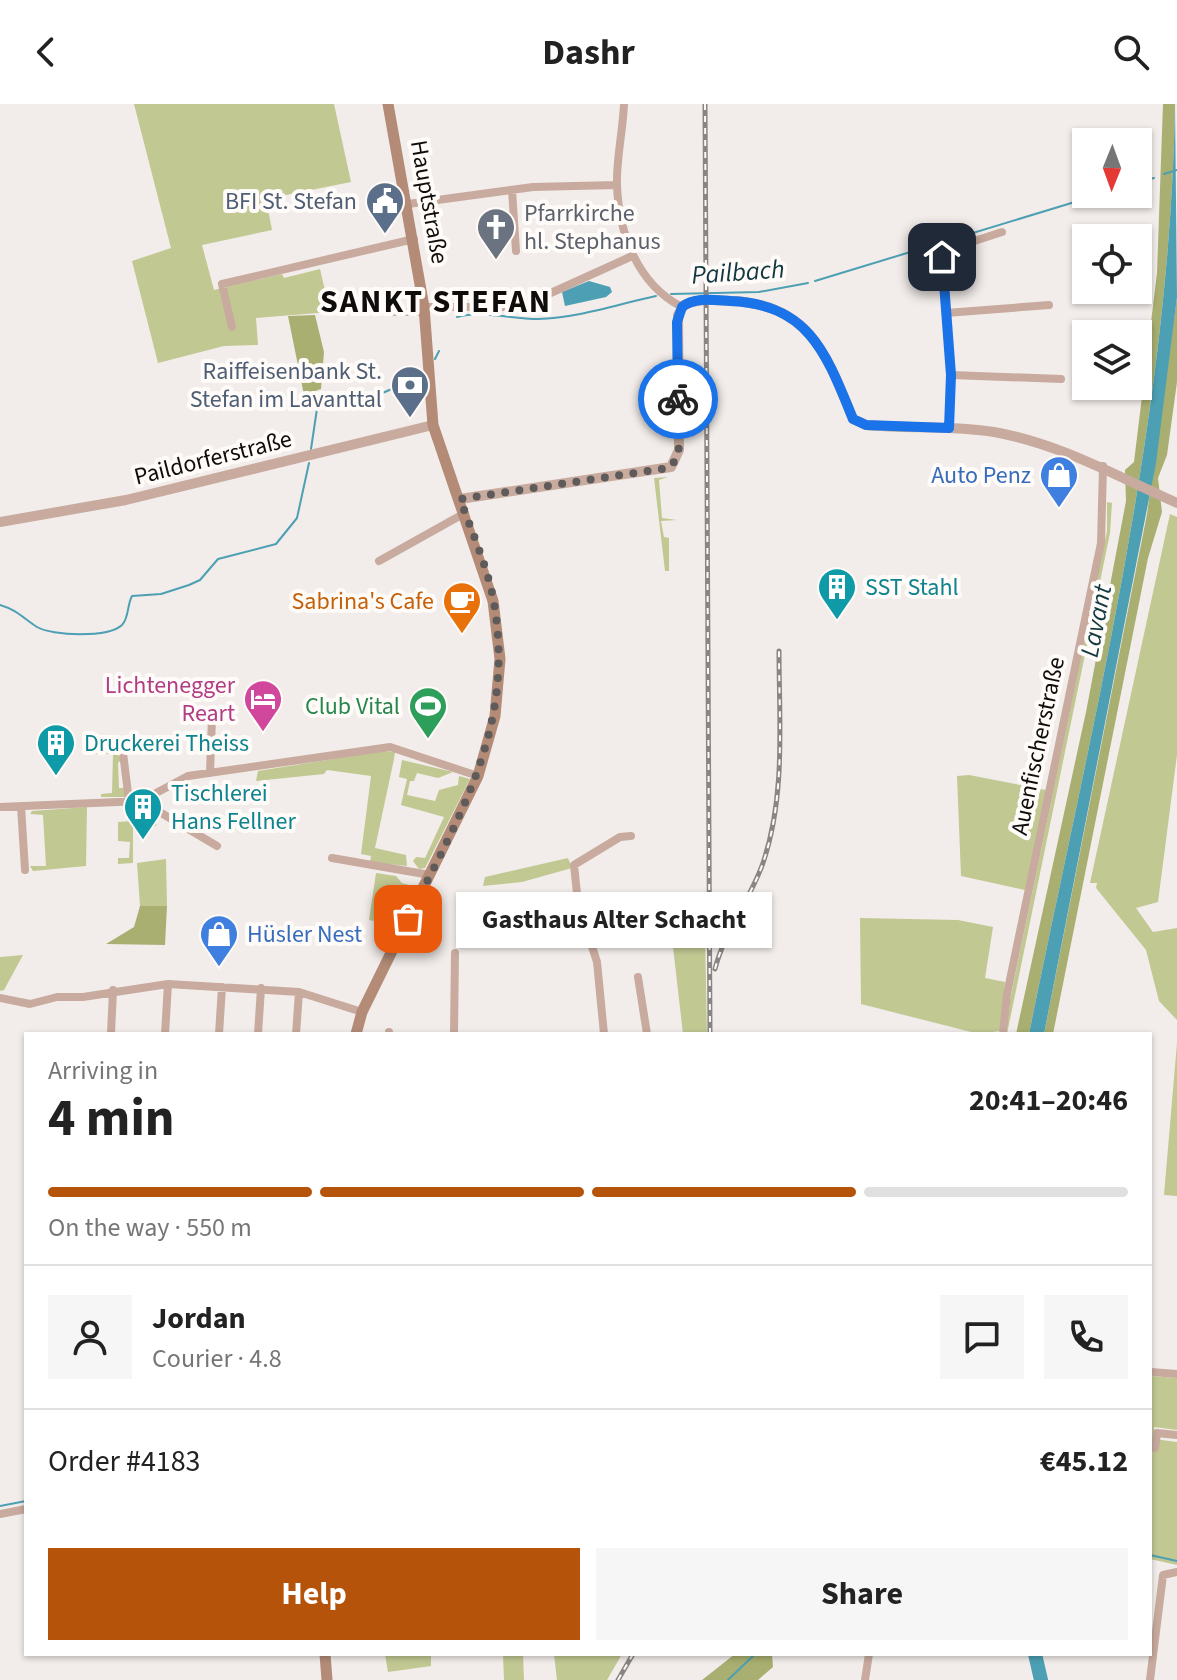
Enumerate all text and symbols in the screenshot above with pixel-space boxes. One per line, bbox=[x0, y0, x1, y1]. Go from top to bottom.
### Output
text: Dashr bbox=[542, 27, 635, 78]
icon: back bbox=[24, 30, 68, 74]
icon: search bbox=[1109, 30, 1153, 74]
north arrow bbox=[1072, 128, 1152, 208]
map controls bbox=[1072, 128, 1152, 400]
street label: Hauptstraße bbox=[401, 137, 457, 267]
public building icon: BFI St. Stefan bbox=[364, 180, 406, 235]
place label: BFI St. Stefan bbox=[225, 184, 357, 219]
place label: Pfarrkirche hl. Stephanus bbox=[524, 196, 661, 259]
church icon: Pfarrkirche hl. Stephanus bbox=[475, 206, 517, 261]
pin bbox=[908, 223, 976, 291]
button: locate bbox=[1072, 224, 1152, 304]
icon: home bbox=[920, 235, 964, 279]
water label: Pailbach bbox=[690, 250, 786, 294]
district label: SANKT STEFAN bbox=[320, 279, 552, 325]
button: layers bbox=[1072, 320, 1152, 400]
place label: Raiffeisenbank St. Stefan im Lavanttal bbox=[190, 354, 382, 417]
courier bbox=[638, 359, 718, 439]
bank icon: Raiffeisenbank St. Stefan im Lavanttal bbox=[389, 364, 431, 419]
icon: bike bbox=[656, 377, 700, 421]
street label: Paildorferstraße bbox=[130, 421, 296, 495]
shop icon: Auto Penz bbox=[1038, 454, 1080, 509]
place label: Auto Penz bbox=[931, 458, 1031, 493]
building icon: SST Stahl bbox=[816, 566, 858, 621]
place label: SST Stahl bbox=[865, 570, 959, 605]
cafe icon: Sabrina's Cafe bbox=[441, 580, 483, 635]
water label: Lavant bbox=[1071, 581, 1121, 660]
place label: Sabrina's Cafe bbox=[292, 584, 434, 619]
street label: Auenfischerstraße bbox=[1002, 654, 1074, 838]
place label: Lichtenegger Reart bbox=[105, 668, 236, 731]
hotel icon: Lichtenegger Reart bbox=[242, 678, 284, 733]
sports icon: Club Vital bbox=[407, 685, 449, 740]
place label: Club Vital bbox=[305, 689, 400, 724]
building icon: Druckerei Theiss bbox=[35, 722, 77, 777]
place label: Druckerei Theiss bbox=[84, 726, 249, 761]
place label: Tischlerei Hans Fellner bbox=[171, 776, 296, 839]
building icon: Tischlerei Hans Fellner bbox=[122, 786, 164, 841]
pin bbox=[374, 885, 442, 953]
callout: Gasthaus Alter Schacht bbox=[456, 891, 772, 947]
icon: bag bbox=[386, 897, 430, 941]
text: Gasthaus Alter Schacht bbox=[482, 901, 746, 938]
shop icon: Hüsler Nest bbox=[198, 913, 240, 968]
place label: Hüsler Nest bbox=[247, 917, 362, 952]
text: Arriving in bbox=[48, 1052, 158, 1089]
text: 20:41–20:46 bbox=[969, 1079, 1128, 1122]
text: 4 min bbox=[48, 1082, 175, 1156]
text: On the way · 550 m bbox=[48, 1209, 252, 1246]
button: person bbox=[48, 1295, 132, 1379]
button: chat bbox=[940, 1295, 1024, 1379]
button: phone bbox=[1044, 1295, 1128, 1379]
text: Jordan bbox=[152, 1297, 246, 1340]
text: Courier · 4.8 bbox=[152, 1340, 282, 1377]
text: Order #4183 bbox=[48, 1440, 201, 1483]
text: €45.12 bbox=[1040, 1440, 1128, 1483]
button: Help bbox=[48, 1548, 580, 1640]
button: Share bbox=[596, 1548, 1128, 1640]

